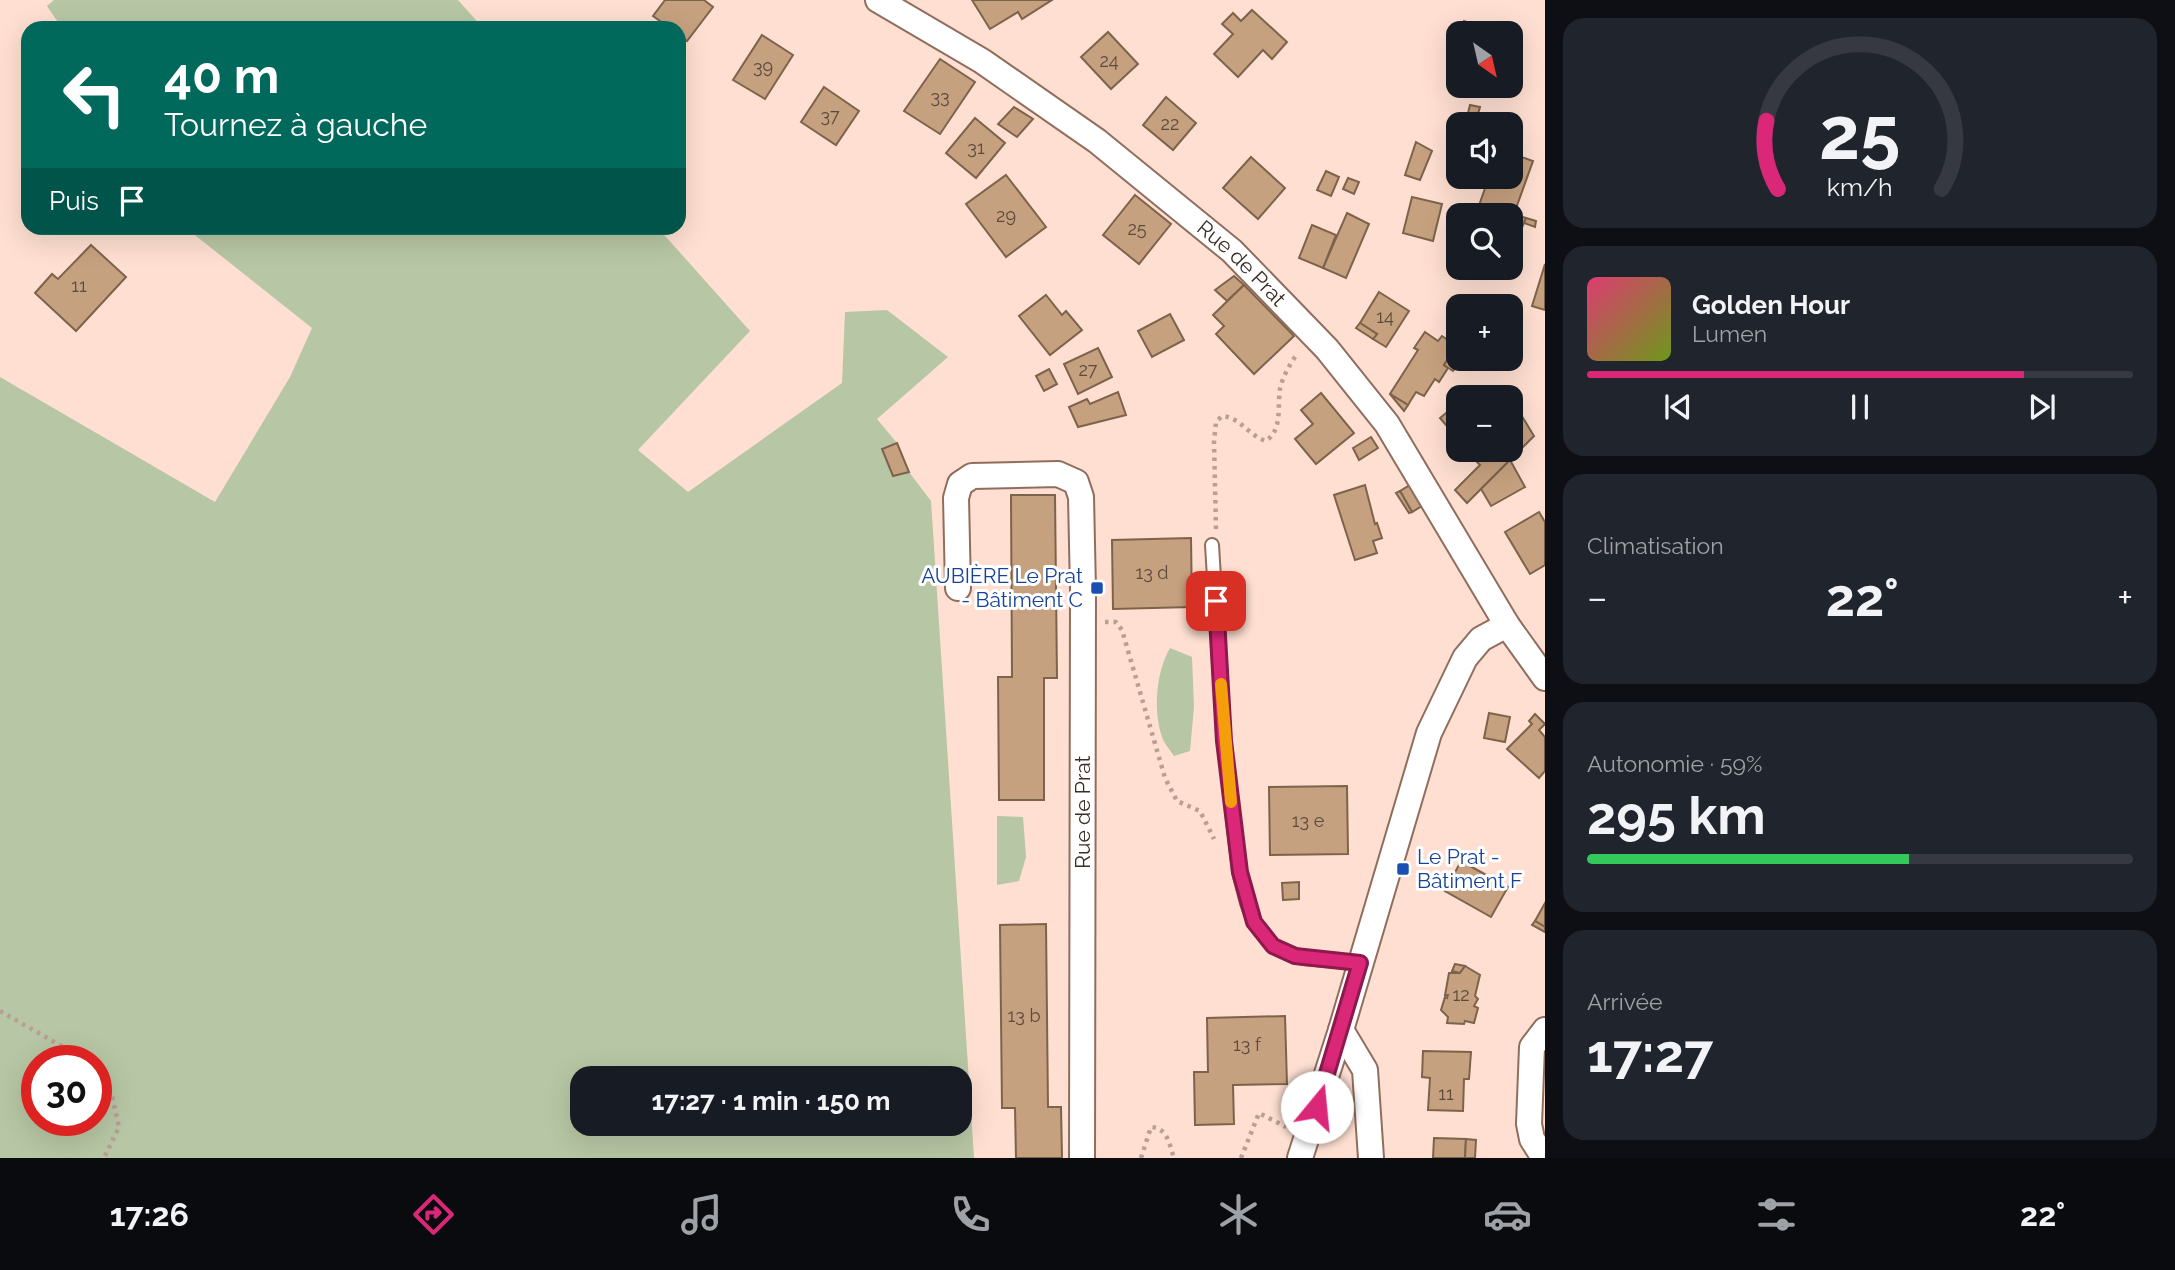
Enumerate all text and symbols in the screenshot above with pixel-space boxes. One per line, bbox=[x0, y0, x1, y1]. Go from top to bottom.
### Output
north arrow bbox=[1446, 21, 1522, 98]
map controls bbox=[1446, 21, 1523, 462]
text: 40 m bbox=[164, 47, 279, 104]
icon: left bbox=[49, 49, 140, 140]
house number: 24 bbox=[1099, 50, 1119, 71]
house number: 39 bbox=[753, 56, 773, 77]
house number: 33 bbox=[930, 86, 950, 107]
text: 25 bbox=[1819, 91, 1901, 176]
house number: 37 bbox=[820, 105, 840, 126]
text: Tournez à gauche bbox=[164, 106, 427, 143]
button: sound bbox=[1446, 112, 1523, 189]
house number: 22 bbox=[1161, 113, 1179, 134]
house number: 31 bbox=[967, 137, 985, 158]
text: km/h bbox=[1827, 172, 1893, 202]
icon: arrive bbox=[113, 182, 151, 220]
text: Puis bbox=[49, 186, 99, 216]
button: search bbox=[1446, 203, 1523, 280]
house number: 29 bbox=[996, 205, 1016, 226]
street label: Rue de Prat bbox=[1192, 215, 1291, 311]
house number: 25 bbox=[1127, 218, 1147, 239]
house number: 11 bbox=[71, 275, 87, 296]
text: Golden Hour bbox=[1692, 290, 1850, 320]
button: + bbox=[1446, 294, 1523, 371]
house number: 14 bbox=[1376, 306, 1394, 327]
text: Lumen bbox=[1692, 320, 1767, 347]
house number: 27 bbox=[1078, 359, 1098, 380]
button: − bbox=[1446, 385, 1523, 462]
icon: previous bbox=[1659, 388, 1697, 426]
icon: pause bbox=[1841, 388, 1879, 426]
icon: next bbox=[2023, 388, 2061, 426]
text: Climatisation bbox=[1587, 532, 1724, 559]
house number: 13 d bbox=[1135, 562, 1169, 583]
place label: AUBIÈRE Le Prat - Bâtiment C bbox=[921, 563, 1083, 612]
text: 22° bbox=[1826, 567, 1899, 628]
pin bbox=[1186, 571, 1246, 631]
text: − bbox=[1587, 575, 1607, 620]
text: + bbox=[2117, 575, 2133, 620]
marker: AUBIÈRE Le Prat - Bâtiment C bbox=[1089, 580, 1105, 596]
icon: arrive bbox=[1197, 582, 1235, 620]
text: Autonomie · 59% bbox=[1587, 750, 1762, 777]
street label: Rue de Prat bbox=[1070, 755, 1095, 869]
text: 295 km bbox=[1587, 785, 1766, 846]
house number: 13 e bbox=[1292, 810, 1325, 831]
place label: Le Prat - Bâtiment F bbox=[1417, 844, 1522, 893]
marker: Le Prat - Bâtiment F bbox=[1395, 861, 1411, 877]
house number: 12 bbox=[1452, 984, 1470, 1005]
text: Arrivée bbox=[1587, 988, 1663, 1015]
house number: 13 b bbox=[1007, 1005, 1041, 1026]
text: 17:27 bbox=[1587, 1023, 1713, 1084]
house number: 13 f bbox=[1233, 1034, 1262, 1055]
speed limit sign: 30 bbox=[21, 1045, 112, 1136]
position arrow bbox=[1280, 1070, 1354, 1144]
house number: 11 bbox=[1438, 1083, 1454, 1104]
text: 17:27 · 1 min · 150 m bbox=[651, 1086, 891, 1116]
icon: directions bbox=[409, 1190, 458, 1239]
icon: music bbox=[677, 1190, 726, 1239]
icon: phone bbox=[946, 1190, 995, 1239]
icon: climate bbox=[1214, 1190, 1263, 1239]
icon: car bbox=[1483, 1190, 1532, 1239]
icon: filters bbox=[1752, 1190, 1801, 1239]
text: 17:26 bbox=[110, 1196, 189, 1233]
text: 22° bbox=[2020, 1196, 2065, 1233]

